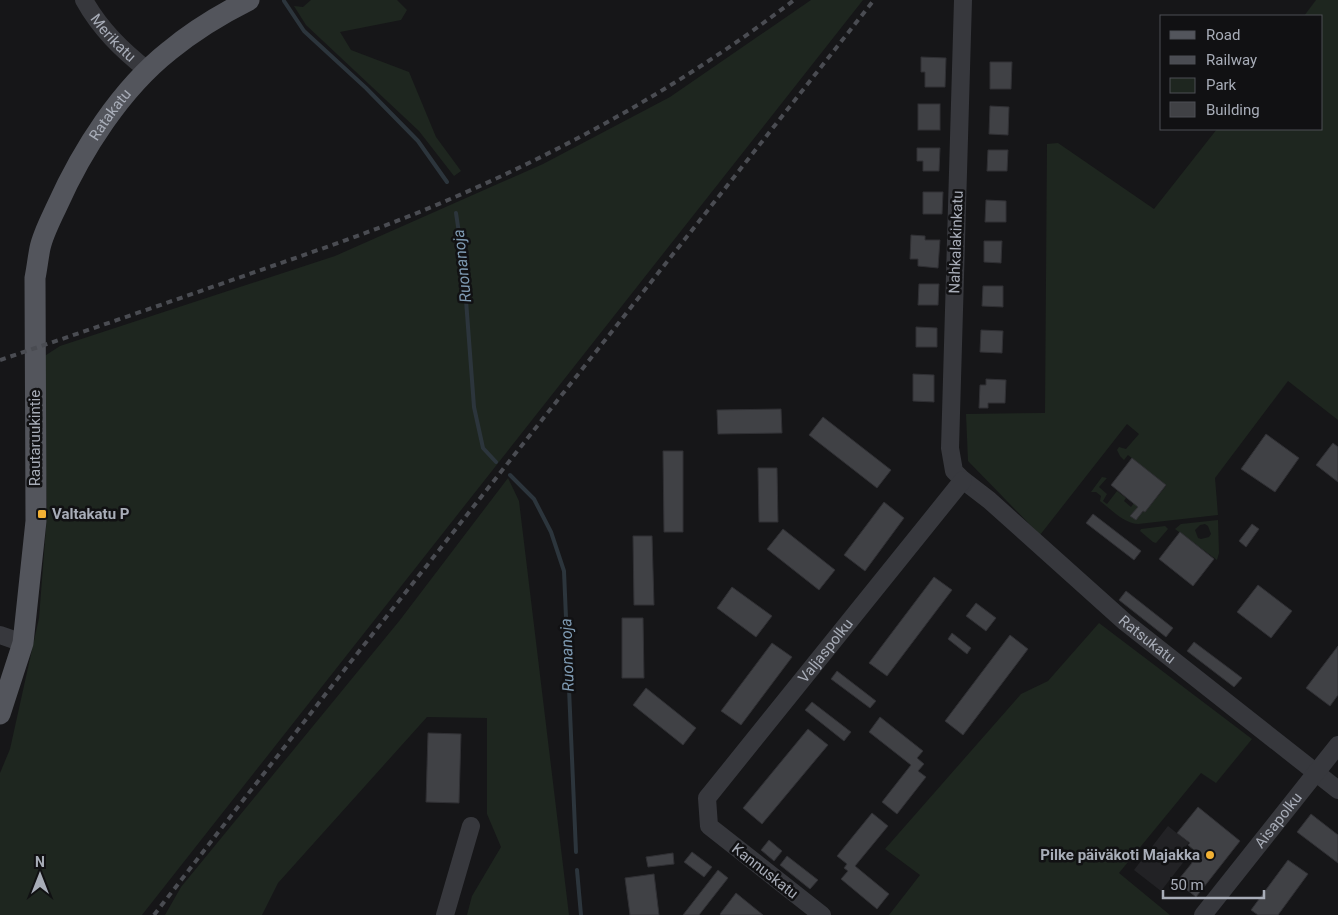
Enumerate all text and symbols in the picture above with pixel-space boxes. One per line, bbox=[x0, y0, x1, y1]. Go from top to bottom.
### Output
street label: Merikatu bbox=[87, 10, 140, 66]
legend bbox=[1160, 15, 1323, 130]
text: Road bbox=[1206, 26, 1240, 44]
text: Railway bbox=[1206, 51, 1257, 69]
text: Park bbox=[1206, 76, 1237, 94]
street label: Ratakatu bbox=[85, 85, 135, 144]
text: Building bbox=[1206, 101, 1260, 119]
street label: Nahkalakinkatu bbox=[945, 190, 967, 294]
water label: Ruonanoja bbox=[449, 228, 475, 304]
street label: Rautaruukintie bbox=[26, 390, 44, 486]
place label: Valtakatu P bbox=[52, 505, 130, 523]
marker: Valtakatu P bbox=[36, 508, 48, 520]
street label: Ratsukatu bbox=[1115, 612, 1179, 667]
street label: Valjaspolku bbox=[794, 615, 857, 686]
water label: Ruonanoja bbox=[556, 618, 578, 692]
street label: Aisapolku bbox=[1251, 789, 1306, 852]
street label: Kannuskatu bbox=[728, 840, 802, 902]
place label: Pilke päiväkoti Majakka bbox=[1040, 846, 1200, 864]
marker: Pilke päiväkoti Majakka bbox=[1204, 849, 1216, 861]
north arrow bbox=[15, 850, 65, 900]
text: N bbox=[35, 854, 45, 870]
scale bar bbox=[1163, 868, 1264, 900]
text: 50 m bbox=[1170, 876, 1204, 894]

